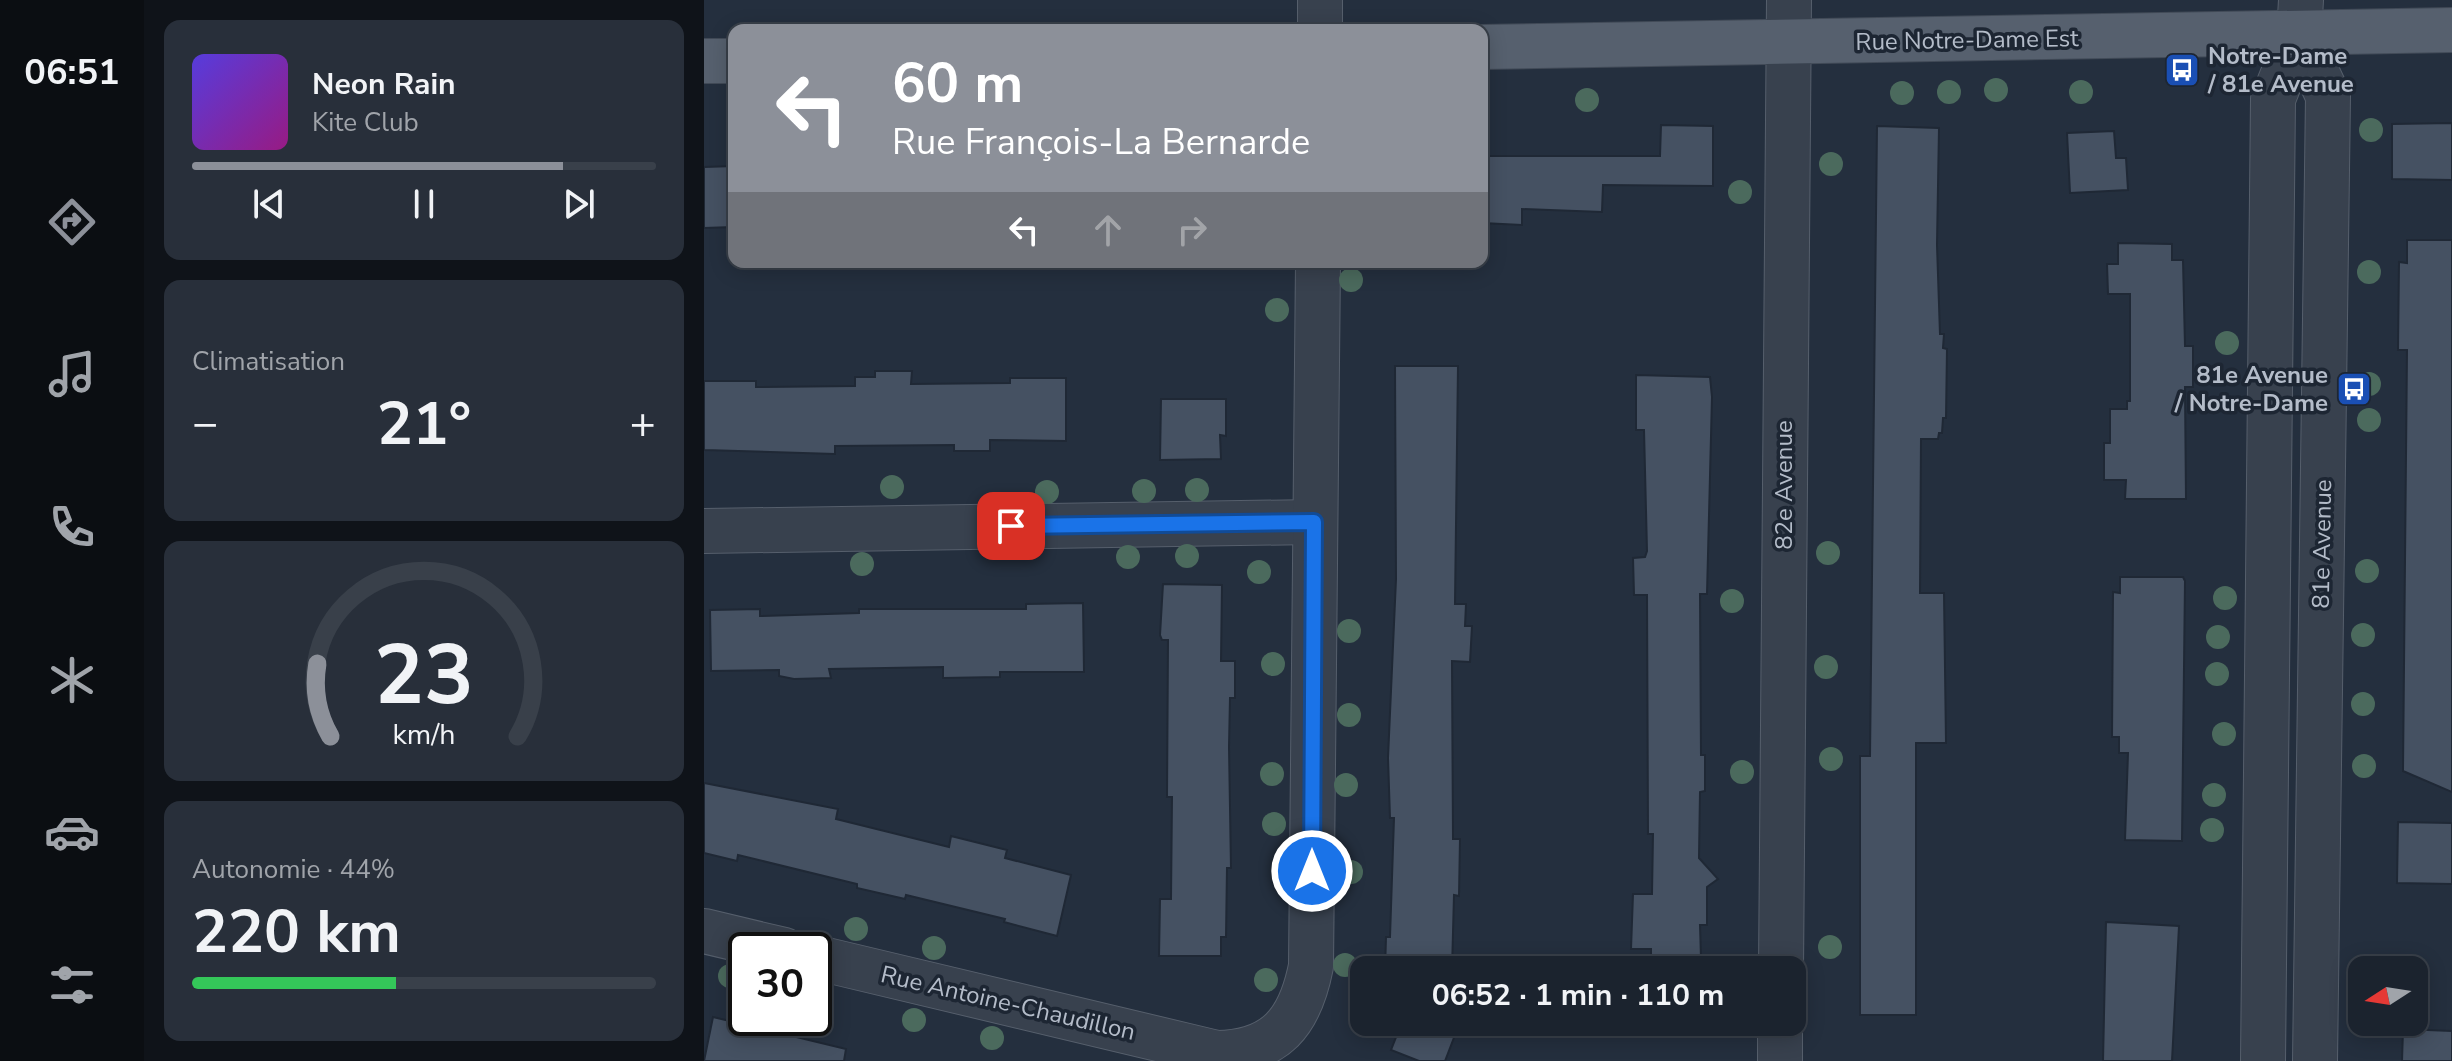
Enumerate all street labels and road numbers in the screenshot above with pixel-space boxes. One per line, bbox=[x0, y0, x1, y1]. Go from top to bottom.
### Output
street label: Rue Notre-Dame Est bbox=[1855, 22, 2079, 58]
street label: 82e Avenue bbox=[1768, 420, 1800, 550]
street label: 81e Avenue bbox=[2305, 479, 2339, 609]
street label: Rue Antoine-Chaudillon bbox=[878, 958, 1138, 1048]

